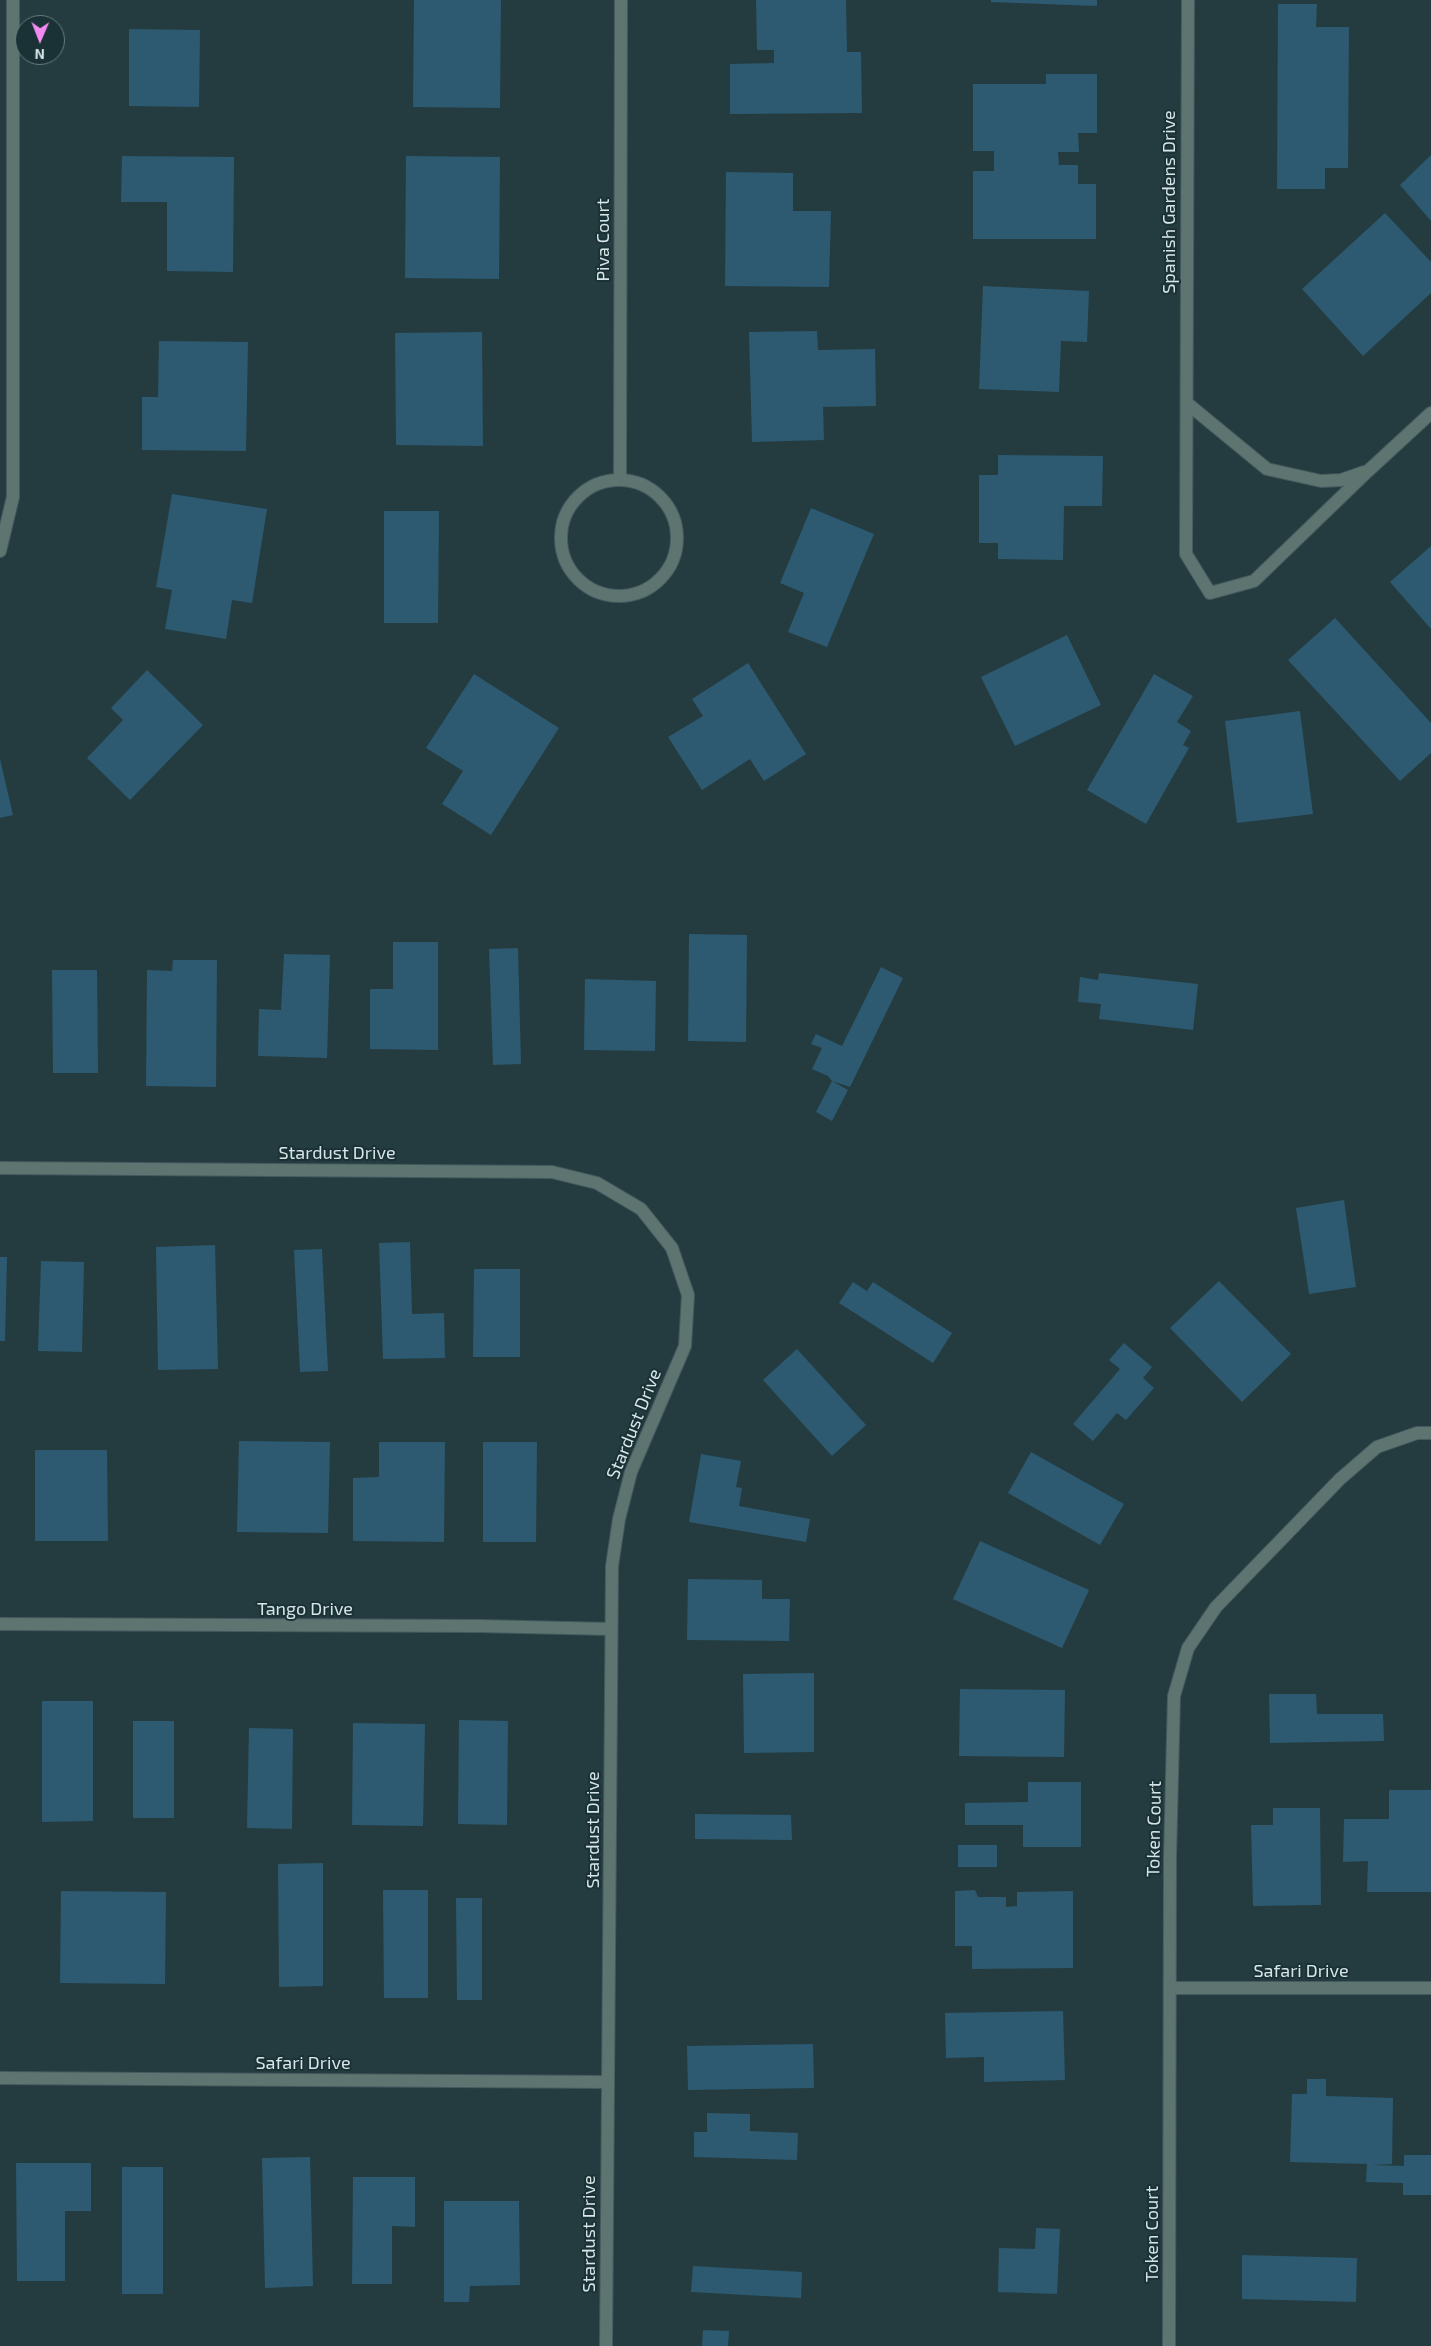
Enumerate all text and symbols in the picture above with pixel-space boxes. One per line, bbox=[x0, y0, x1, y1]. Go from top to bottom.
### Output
north arrow bbox=[15, 15, 65, 65]
text: N bbox=[35, 46, 45, 63]
street label: Spanish Gardens Drive bbox=[1158, 110, 1180, 294]
street label: Piva Court bbox=[592, 198, 614, 282]
street label: Stardust Drive bbox=[278, 1142, 396, 1164]
street label: Stardust Drive bbox=[602, 1366, 666, 1482]
street label: Tango Drive bbox=[257, 1598, 353, 1620]
street label: Stardust Drive bbox=[582, 1771, 604, 1889]
street label: Token Court bbox=[1142, 1781, 1166, 1877]
street label: Safari Drive bbox=[1253, 1960, 1349, 1982]
street label: Safari Drive bbox=[255, 2052, 351, 2074]
street label: Stardust Drive bbox=[578, 2175, 600, 2293]
street label: Token Court bbox=[1141, 2186, 1163, 2282]

